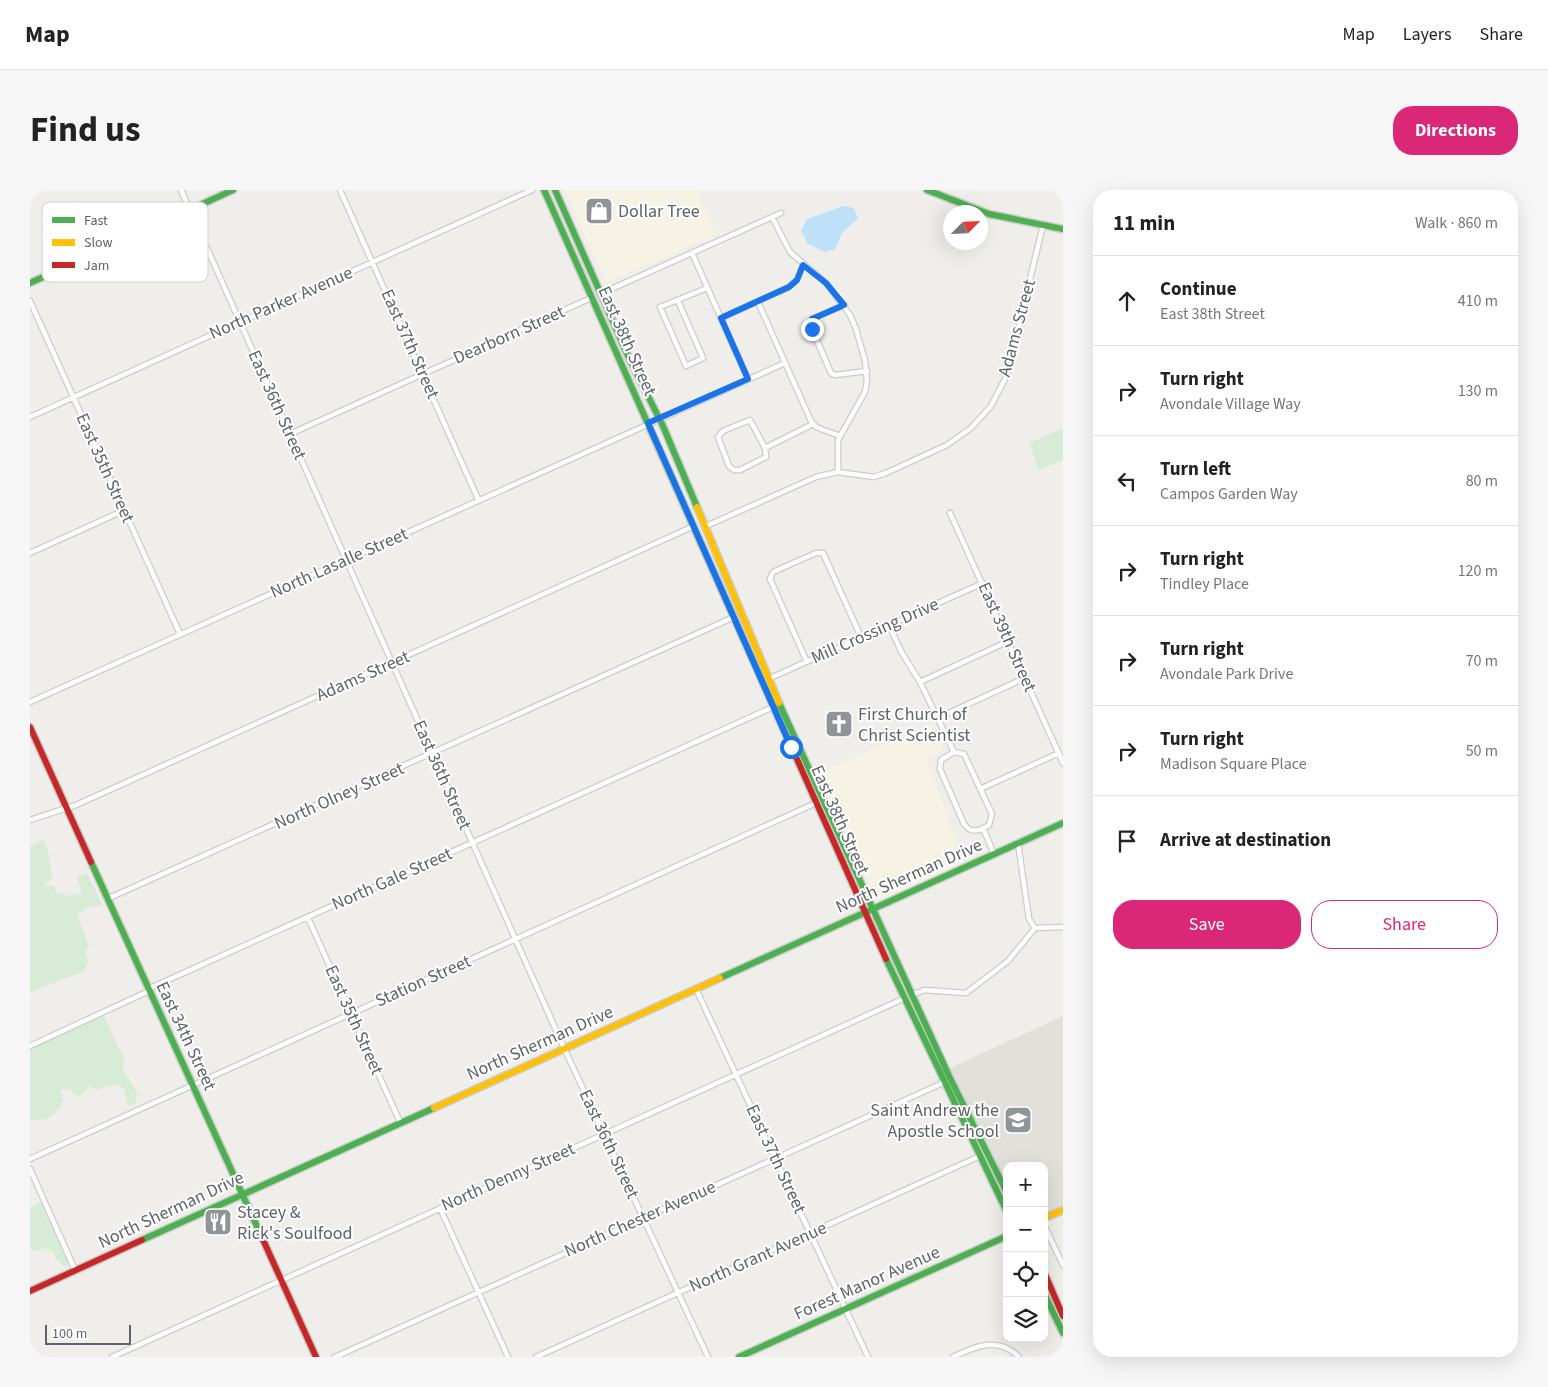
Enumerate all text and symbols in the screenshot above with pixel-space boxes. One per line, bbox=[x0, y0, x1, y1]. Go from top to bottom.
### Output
text: Map bbox=[25, 17, 70, 52]
text: Map bbox=[1343, 22, 1375, 47]
text: Layers bbox=[1403, 22, 1452, 47]
text: Share bbox=[1480, 22, 1523, 47]
text: Find us bbox=[30, 105, 140, 155]
button: Directions bbox=[1393, 106, 1518, 155]
shop icon: Dollar Tree bbox=[584, 196, 614, 226]
place label: Dollar Tree bbox=[618, 199, 700, 224]
legend bbox=[42, 202, 208, 282]
north arrow bbox=[943, 205, 988, 250]
text: 11 min bbox=[1113, 208, 1175, 238]
text: Fast bbox=[84, 211, 108, 231]
text: Walk · 860 m bbox=[1415, 212, 1498, 234]
text: Slow bbox=[84, 233, 113, 253]
text: Jam bbox=[84, 256, 109, 276]
street label: North Parker Avenue bbox=[205, 260, 357, 346]
street label: Adams Street bbox=[992, 276, 1042, 380]
text: Continue bbox=[1160, 276, 1237, 303]
street label: East 38th Street bbox=[592, 282, 662, 400]
street label: East 37th Street bbox=[375, 285, 445, 403]
icon: ahead bbox=[1113, 287, 1141, 315]
text: 410 m bbox=[1458, 290, 1498, 312]
street label: Dearborn Street bbox=[449, 299, 569, 371]
text: East 38th Street bbox=[1160, 303, 1265, 325]
route end bbox=[801, 318, 824, 341]
street label: East 36th Street bbox=[242, 346, 312, 464]
text: Turn right bbox=[1160, 366, 1244, 393]
icon: right bbox=[1113, 377, 1141, 405]
text: 130 m bbox=[1458, 380, 1498, 402]
text: Avondale Village Way bbox=[1160, 393, 1301, 415]
street label: East 35th Street bbox=[70, 409, 140, 527]
text: Turn left bbox=[1160, 456, 1231, 483]
icon: left bbox=[1113, 467, 1141, 495]
text: 80 m bbox=[1466, 470, 1498, 492]
text: Campos Garden Way bbox=[1160, 483, 1298, 505]
street label: North Lasalle Street bbox=[266, 521, 412, 605]
text: Turn right bbox=[1160, 546, 1244, 573]
icon: right bbox=[1113, 557, 1141, 585]
text: 120 m bbox=[1458, 560, 1498, 582]
text: Tindley Place bbox=[1160, 573, 1249, 595]
street label: East 39th Street bbox=[972, 578, 1042, 696]
street label: Mill Crossing Drive bbox=[807, 592, 943, 670]
text: Turn right bbox=[1160, 636, 1244, 663]
street label: Adams Street bbox=[312, 644, 414, 708]
icon: right bbox=[1113, 647, 1141, 675]
text: 70 m bbox=[1466, 650, 1498, 672]
text: Avondale Park Drive bbox=[1160, 663, 1293, 685]
place label: First Church of Christ Scientist bbox=[858, 702, 970, 748]
church icon: First Church of Christ Scientist bbox=[824, 709, 854, 739]
street label: East 36th Street bbox=[407, 716, 477, 834]
text: Turn right bbox=[1160, 726, 1244, 753]
route start bbox=[780, 736, 803, 759]
icon: right bbox=[1113, 737, 1141, 765]
text: 50 m bbox=[1466, 740, 1498, 762]
text: Madison Square Place bbox=[1160, 753, 1307, 775]
street label: North Olney Street bbox=[270, 756, 408, 836]
street label: East 38th Street bbox=[805, 761, 875, 879]
icon: arrive bbox=[1113, 827, 1141, 855]
text: Arrive at destination bbox=[1160, 827, 1331, 854]
street label: North Sherman Drive bbox=[832, 832, 986, 920]
street label: North Gale Street bbox=[328, 841, 456, 917]
button: Save bbox=[1113, 900, 1301, 949]
button: Share bbox=[1311, 900, 1498, 949]
street label: Station Street bbox=[371, 949, 475, 1013]
street label: East 35th Street bbox=[319, 961, 389, 1079]
street label: East 34th Street bbox=[150, 977, 222, 1095]
street label: North Sherman Drive bbox=[463, 999, 617, 1087]
street label: East 36th Street bbox=[573, 1085, 645, 1203]
place label: Saint Andrew the Apostle School bbox=[870, 1098, 999, 1144]
street label: East 37th Street bbox=[740, 1100, 812, 1218]
school or university icon: Saint Andrew the Apostle School bbox=[1003, 1105, 1033, 1135]
street label: North Denny Street bbox=[437, 1136, 579, 1218]
map controls bbox=[1003, 1162, 1048, 1342]
button: + bbox=[1003, 1162, 1048, 1207]
street label: North Sherman Drive bbox=[94, 1165, 248, 1255]
street label: North Chester Avenue bbox=[560, 1174, 720, 1264]
place label: Stacey & Rick's Soulfood bbox=[237, 1200, 352, 1246]
restaurant icon: Stacey & Rick's Soulfood bbox=[203, 1207, 233, 1237]
button: − bbox=[1003, 1207, 1048, 1252]
street label: North Grant Avenue bbox=[685, 1215, 831, 1299]
street label: Forest Manor Avenue bbox=[790, 1240, 944, 1326]
button: locate bbox=[1003, 1252, 1048, 1297]
button: layers bbox=[1003, 1297, 1048, 1342]
scale bar bbox=[45, 1322, 131, 1345]
text: 100 m bbox=[52, 1324, 87, 1344]

